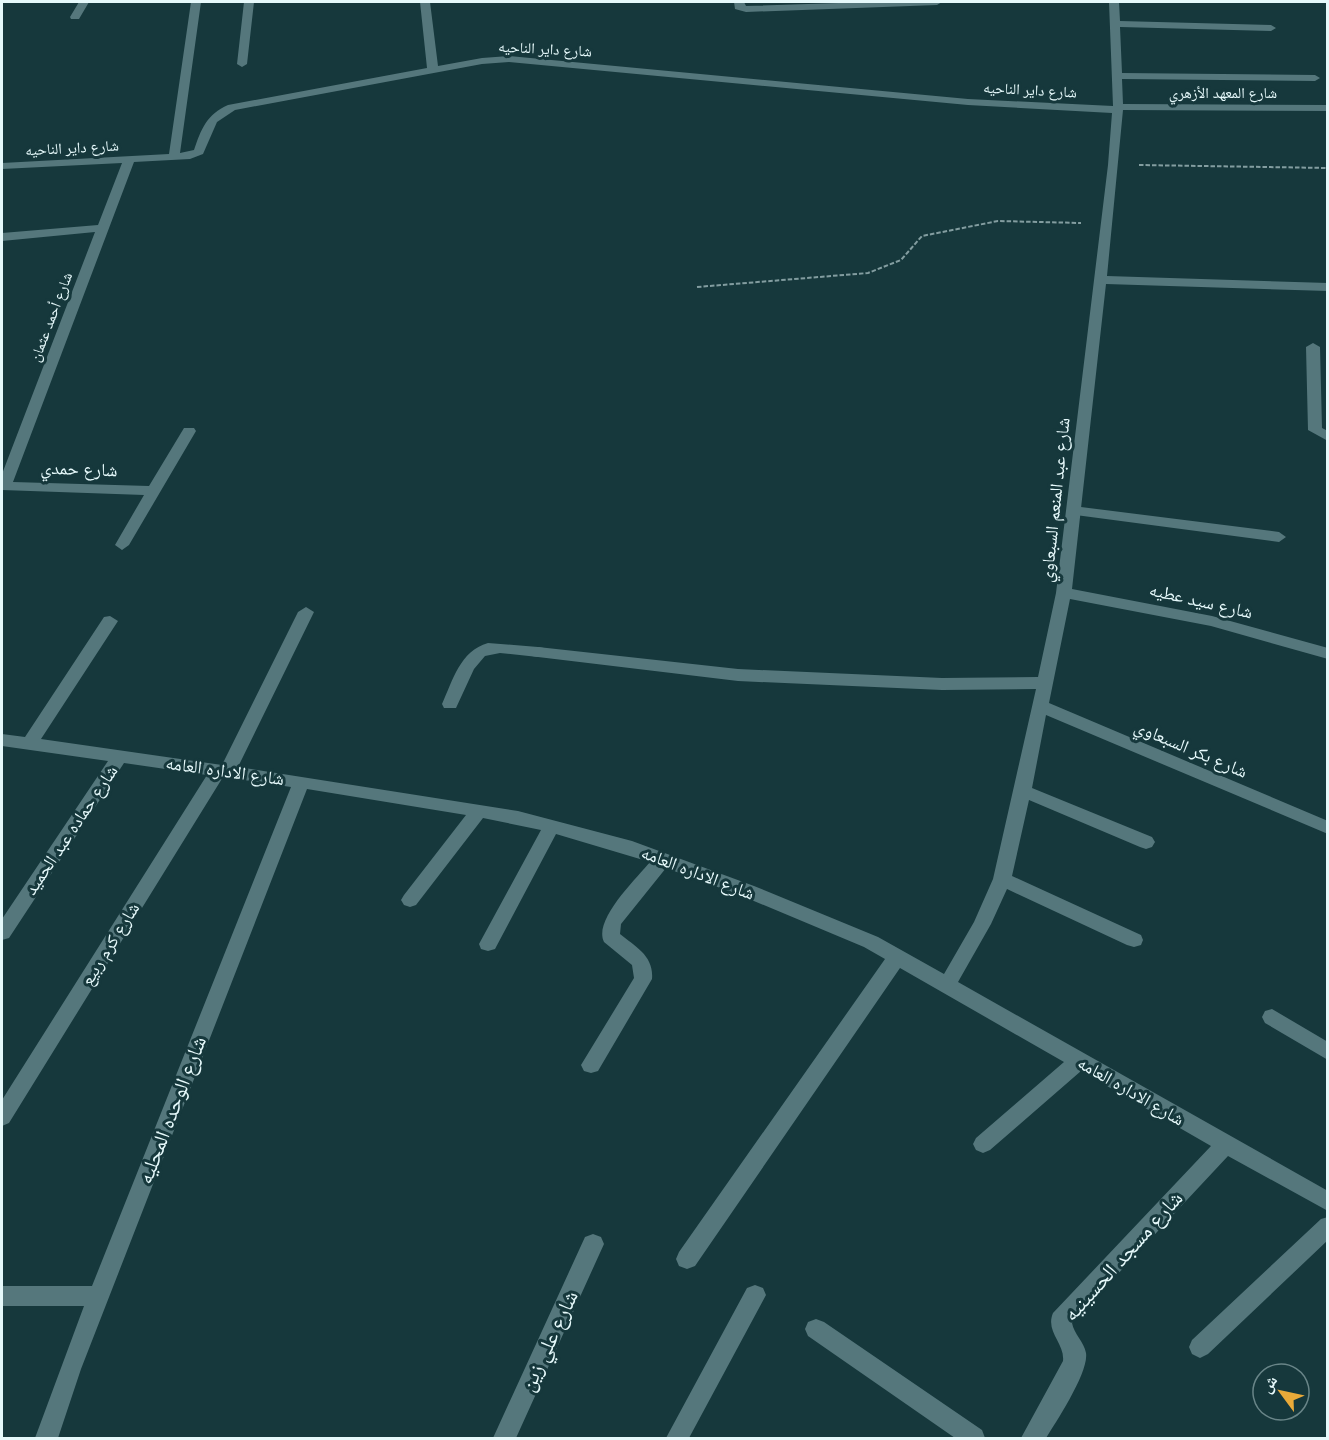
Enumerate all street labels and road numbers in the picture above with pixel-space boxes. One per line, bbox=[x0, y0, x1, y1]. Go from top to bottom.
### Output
street label: شارع داير الناحيه bbox=[498, 37, 593, 61]
street label: شارع داير الناحيه bbox=[983, 78, 1078, 102]
street label: شارع المعهد الأزهري bbox=[1169, 83, 1277, 105]
street label: شارع داير الناحيه bbox=[25, 136, 120, 160]
street label: شارع أحمد عثمان bbox=[25, 269, 77, 365]
street label: شارع عبد المنعم السبعاوي bbox=[1034, 416, 1078, 584]
street label: شارع حمدي bbox=[40, 456, 118, 485]
street label: شارع سيد عطيه bbox=[1147, 577, 1255, 624]
street label: شارع بكر السبعاوي bbox=[1130, 714, 1251, 786]
street label: شارع الاداره العامه bbox=[164, 751, 286, 790]
street label: شارع حماده عبد الحميد bbox=[19, 760, 123, 899]
street label: شارع الاداره العامه bbox=[638, 840, 758, 905]
street label: شارع كرم ربيع bbox=[75, 898, 145, 990]
street label: شارع الوحده المحليه bbox=[131, 1032, 212, 1188]
street label: شارع الاداره العامه bbox=[1074, 1051, 1189, 1130]
street label: شارع مسجد الحسينيه bbox=[1057, 1185, 1188, 1326]
street label: شارع علي زين bbox=[513, 1286, 587, 1397]

